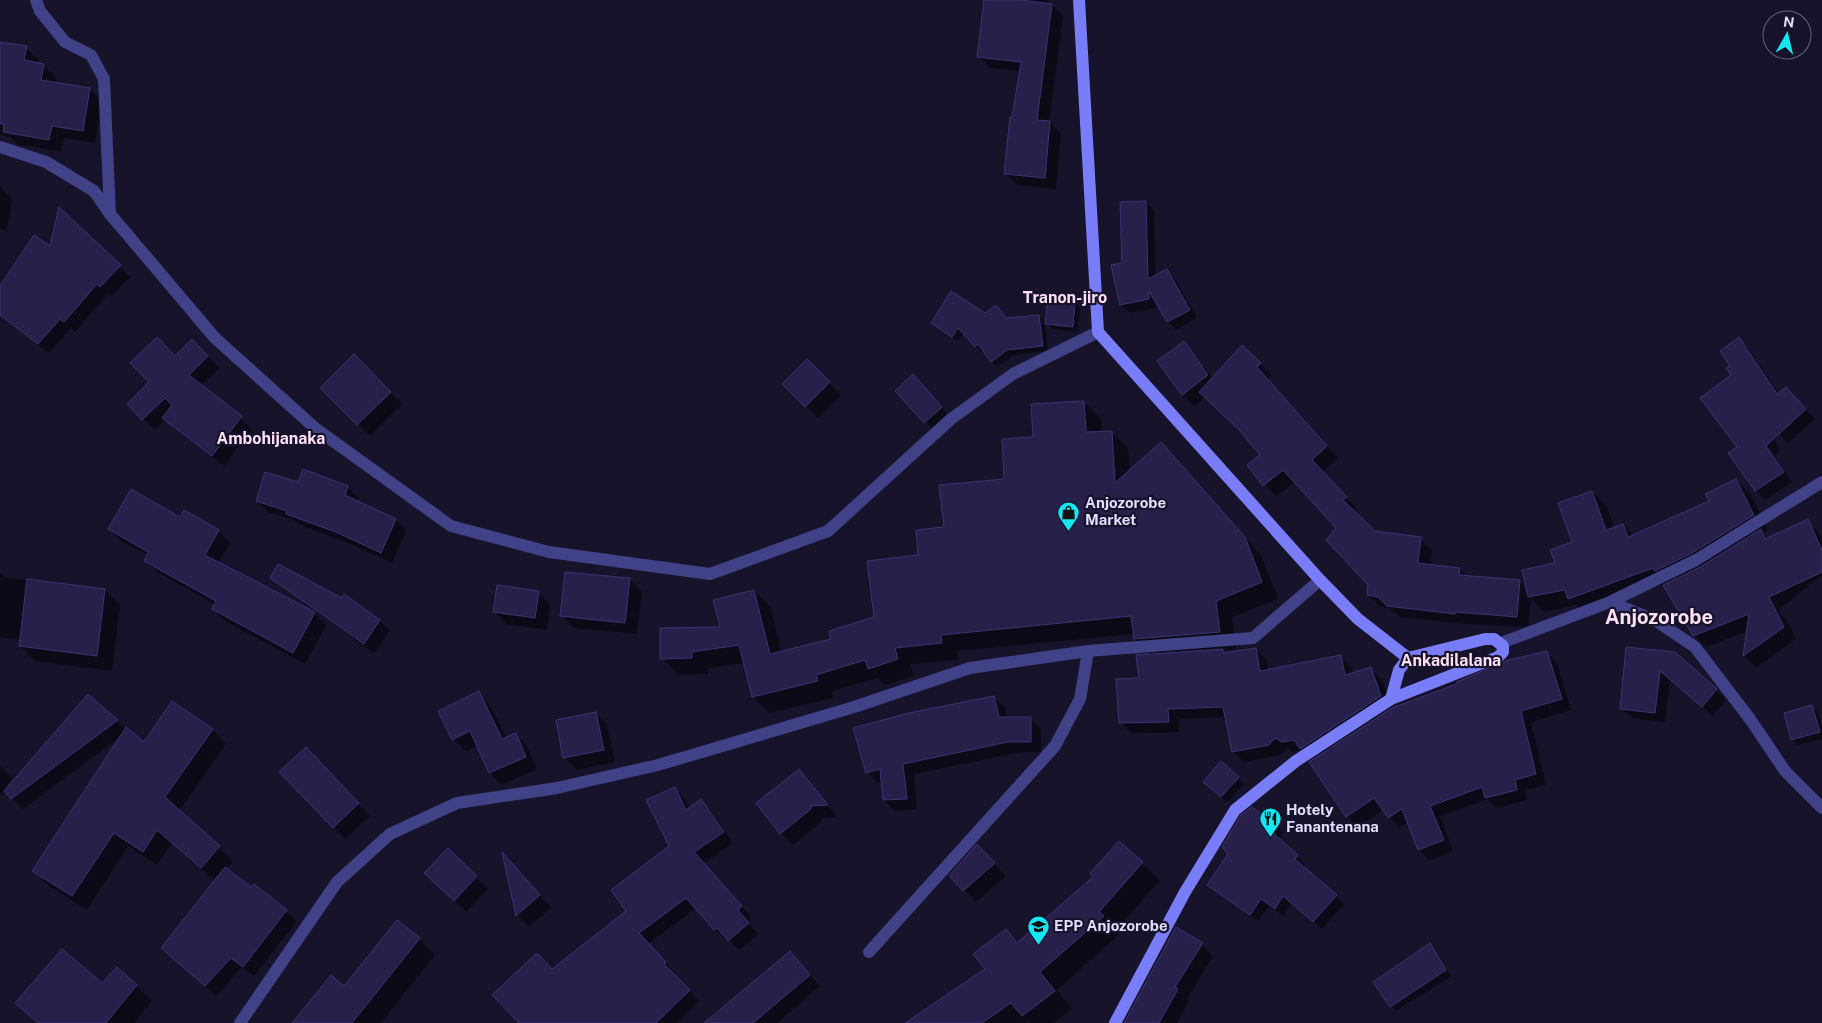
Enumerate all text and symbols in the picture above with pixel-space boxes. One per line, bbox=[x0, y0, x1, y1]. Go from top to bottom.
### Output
north arrow bbox=[1762, 10, 1812, 60]
text: N bbox=[1782, 13, 1795, 31]
district label: Tranon-jiro bbox=[1023, 288, 1107, 307]
district label: Ambohijanaka bbox=[217, 429, 325, 448]
place label: Anjozorobe Market bbox=[1085, 494, 1166, 528]
shop icon: Anjozorobe Market bbox=[1057, 500, 1081, 531]
district label: Anjozorobe bbox=[1605, 605, 1713, 629]
district label: Ankadilalana bbox=[1401, 651, 1501, 670]
place label: Hotely Fanantenana bbox=[1286, 801, 1379, 835]
restaurant icon: Hotely Fanantenana bbox=[1258, 807, 1282, 838]
school or university icon: EPP Anjozorobe bbox=[1026, 914, 1050, 945]
place label: EPP Anjozorobe bbox=[1054, 917, 1168, 934]

